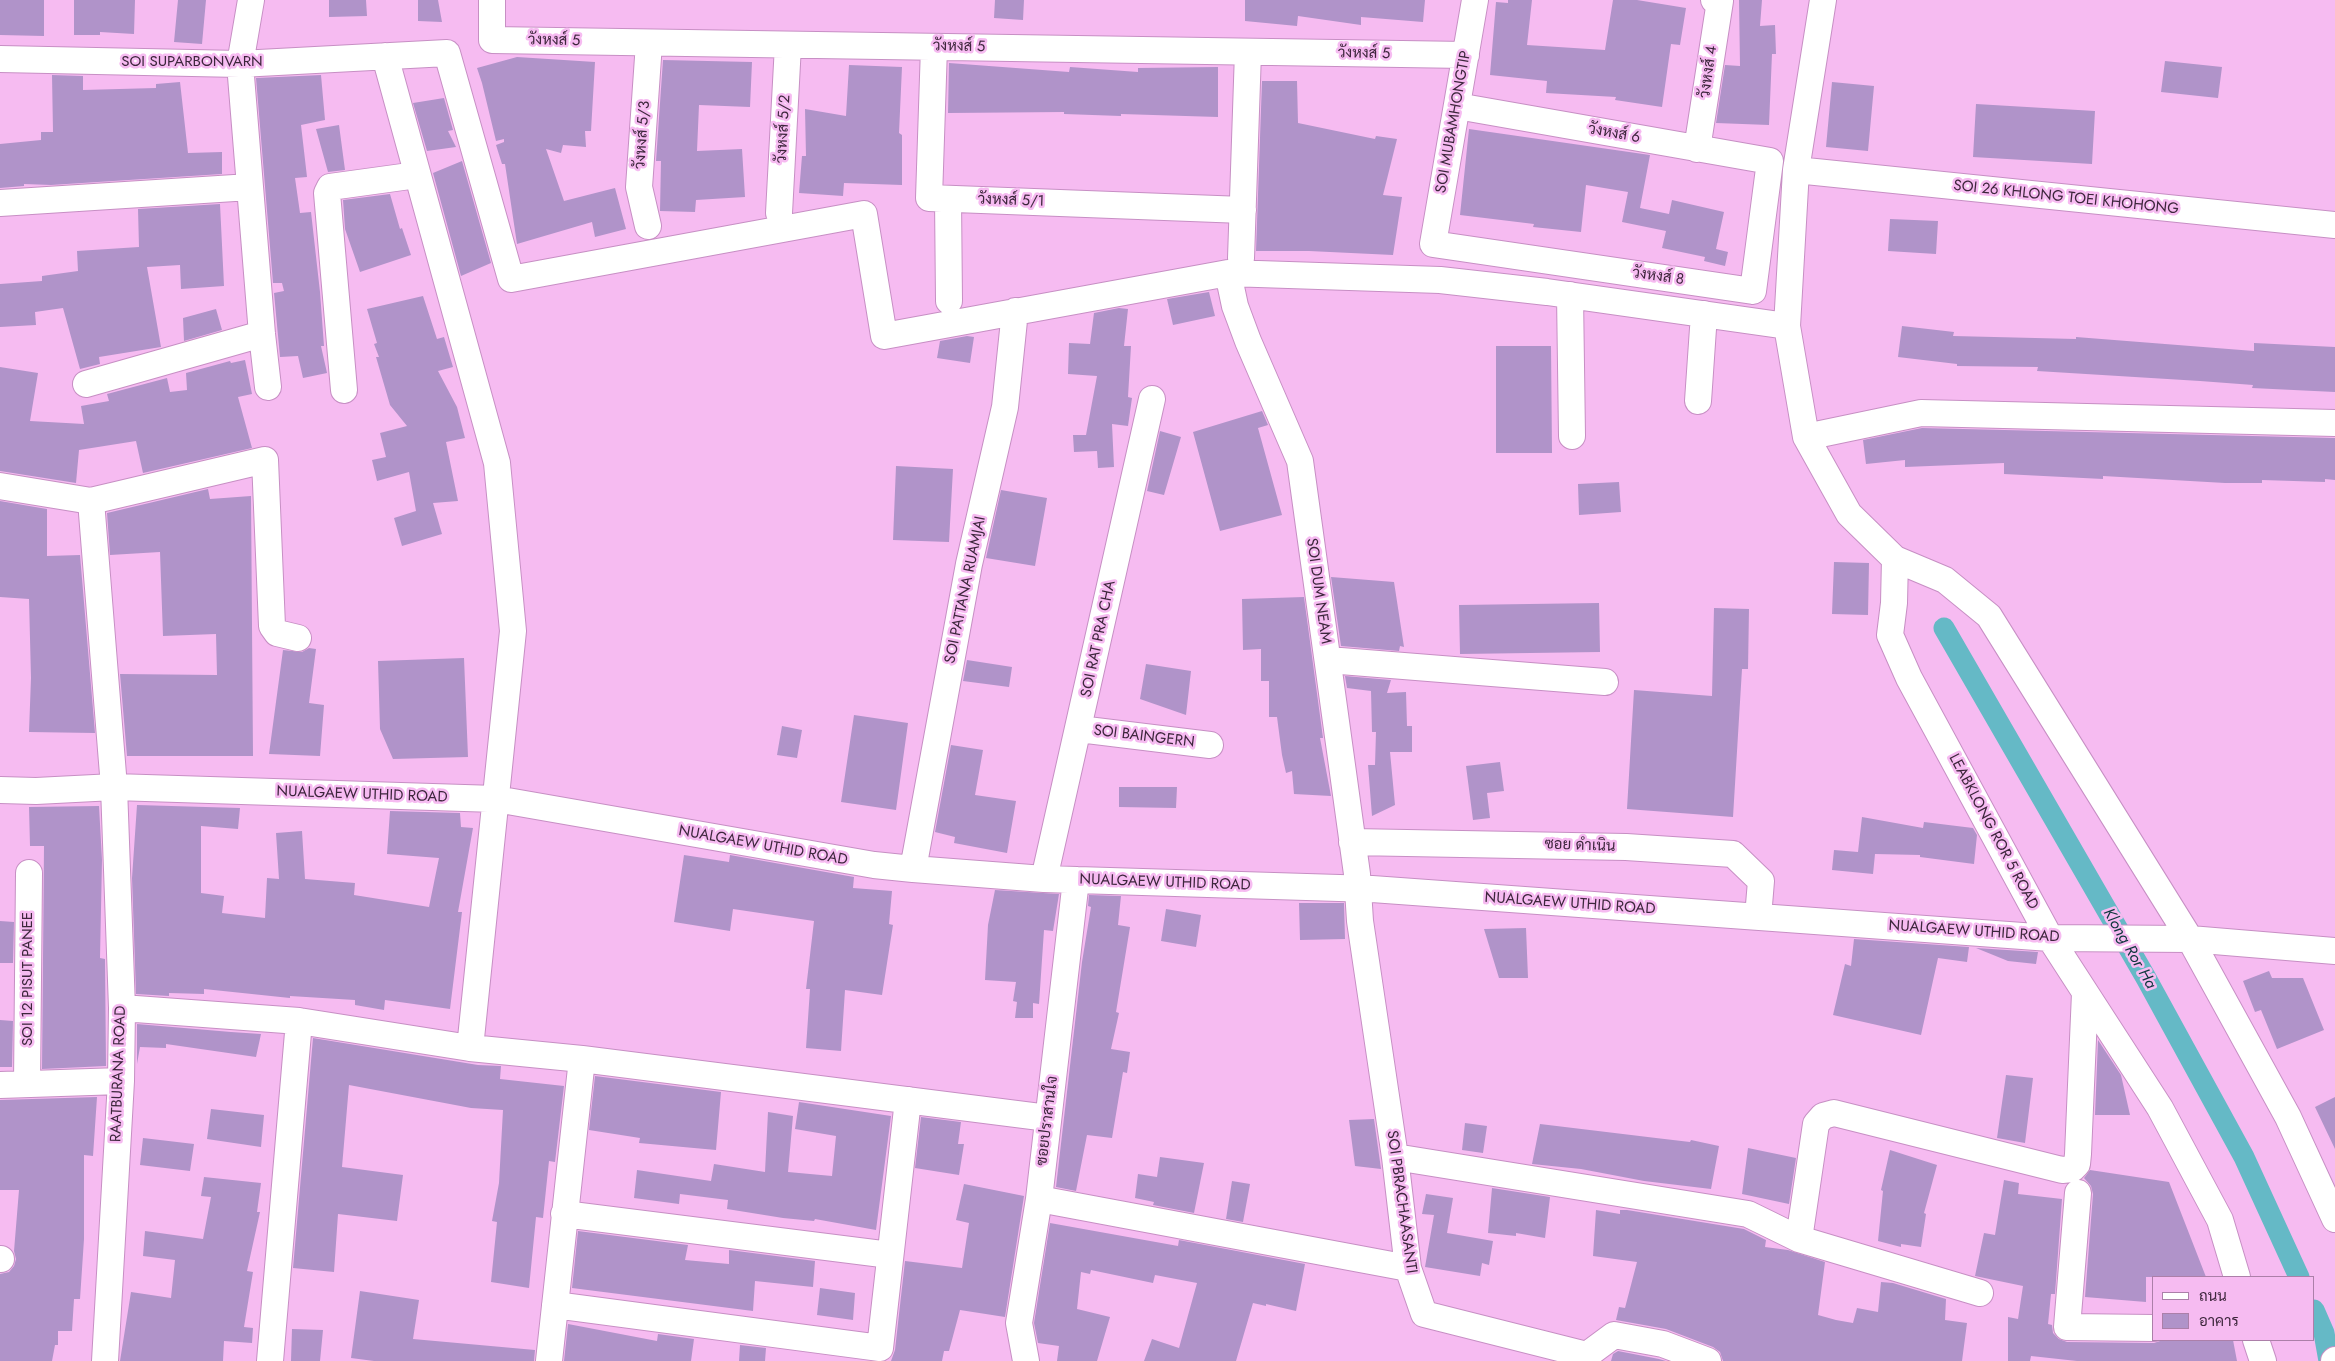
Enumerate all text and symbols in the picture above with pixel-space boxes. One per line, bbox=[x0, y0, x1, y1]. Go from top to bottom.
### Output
street label: วังหงส์ 5 bbox=[528, 32, 580, 50]
street label: วังหงส์ 5 bbox=[933, 38, 985, 56]
street label: วังหงส์ 5 bbox=[1338, 45, 1390, 63]
street label: วังหงส์ 4 bbox=[1696, 45, 1722, 99]
street label: SOI MUBAMHONGTIP bbox=[1433, 49, 1475, 195]
street label: SOI SUPARBONVARN bbox=[121, 53, 263, 71]
street label: วังหงส์ 5/2 bbox=[773, 94, 795, 164]
street label: วังหงส์ 5/3 bbox=[632, 100, 654, 170]
street label: วังหงส์ 6 bbox=[1586, 121, 1642, 147]
street label: SOI 26 KHLONG TOEI KHOHONG bbox=[1952, 177, 2180, 219]
street label: วังหงส์ 5/1 bbox=[977, 191, 1045, 211]
street label: วังหงส์ 8 bbox=[1631, 264, 1685, 290]
street label: SOI PATTANA RUAMJAI bbox=[942, 515, 990, 665]
street label: SOI DUM NEAM bbox=[1302, 537, 1334, 645]
street label: SOI RAT PRA CHA bbox=[1078, 579, 1120, 699]
street label: SOI BAINGERN bbox=[1093, 722, 1195, 752]
street label: LEABKLONG ROR 5 ROAD bbox=[1944, 751, 2042, 913]
street label: NUALGAEW UTHID ROAD bbox=[276, 783, 448, 807]
street label: NUALGAEW UTHID ROAD bbox=[677, 822, 849, 870]
street label: ซอย ดำเนิน bbox=[1544, 836, 1616, 856]
street label: NUALGAEW UTHID ROAD bbox=[1079, 871, 1251, 895]
street label: NUALGAEW UTHID ROAD bbox=[1484, 889, 1656, 919]
water label: Klong Ror Ha bbox=[2098, 905, 2160, 993]
street label: SOI 12 PISUT PANEE bbox=[19, 912, 37, 1046]
street label: NUALGAEW UTHID ROAD bbox=[1888, 917, 2060, 947]
street label: RAATBURANA ROAD bbox=[108, 1005, 130, 1143]
street label: ซอยปราสานใจ bbox=[1034, 1075, 1062, 1167]
street label: SOI PBRACHAASANTI bbox=[1382, 1129, 1420, 1275]
legend bbox=[2152, 1276, 2315, 1341]
text: ถนน bbox=[2199, 1285, 2227, 1307]
text: อาคาร bbox=[2199, 1310, 2239, 1332]

